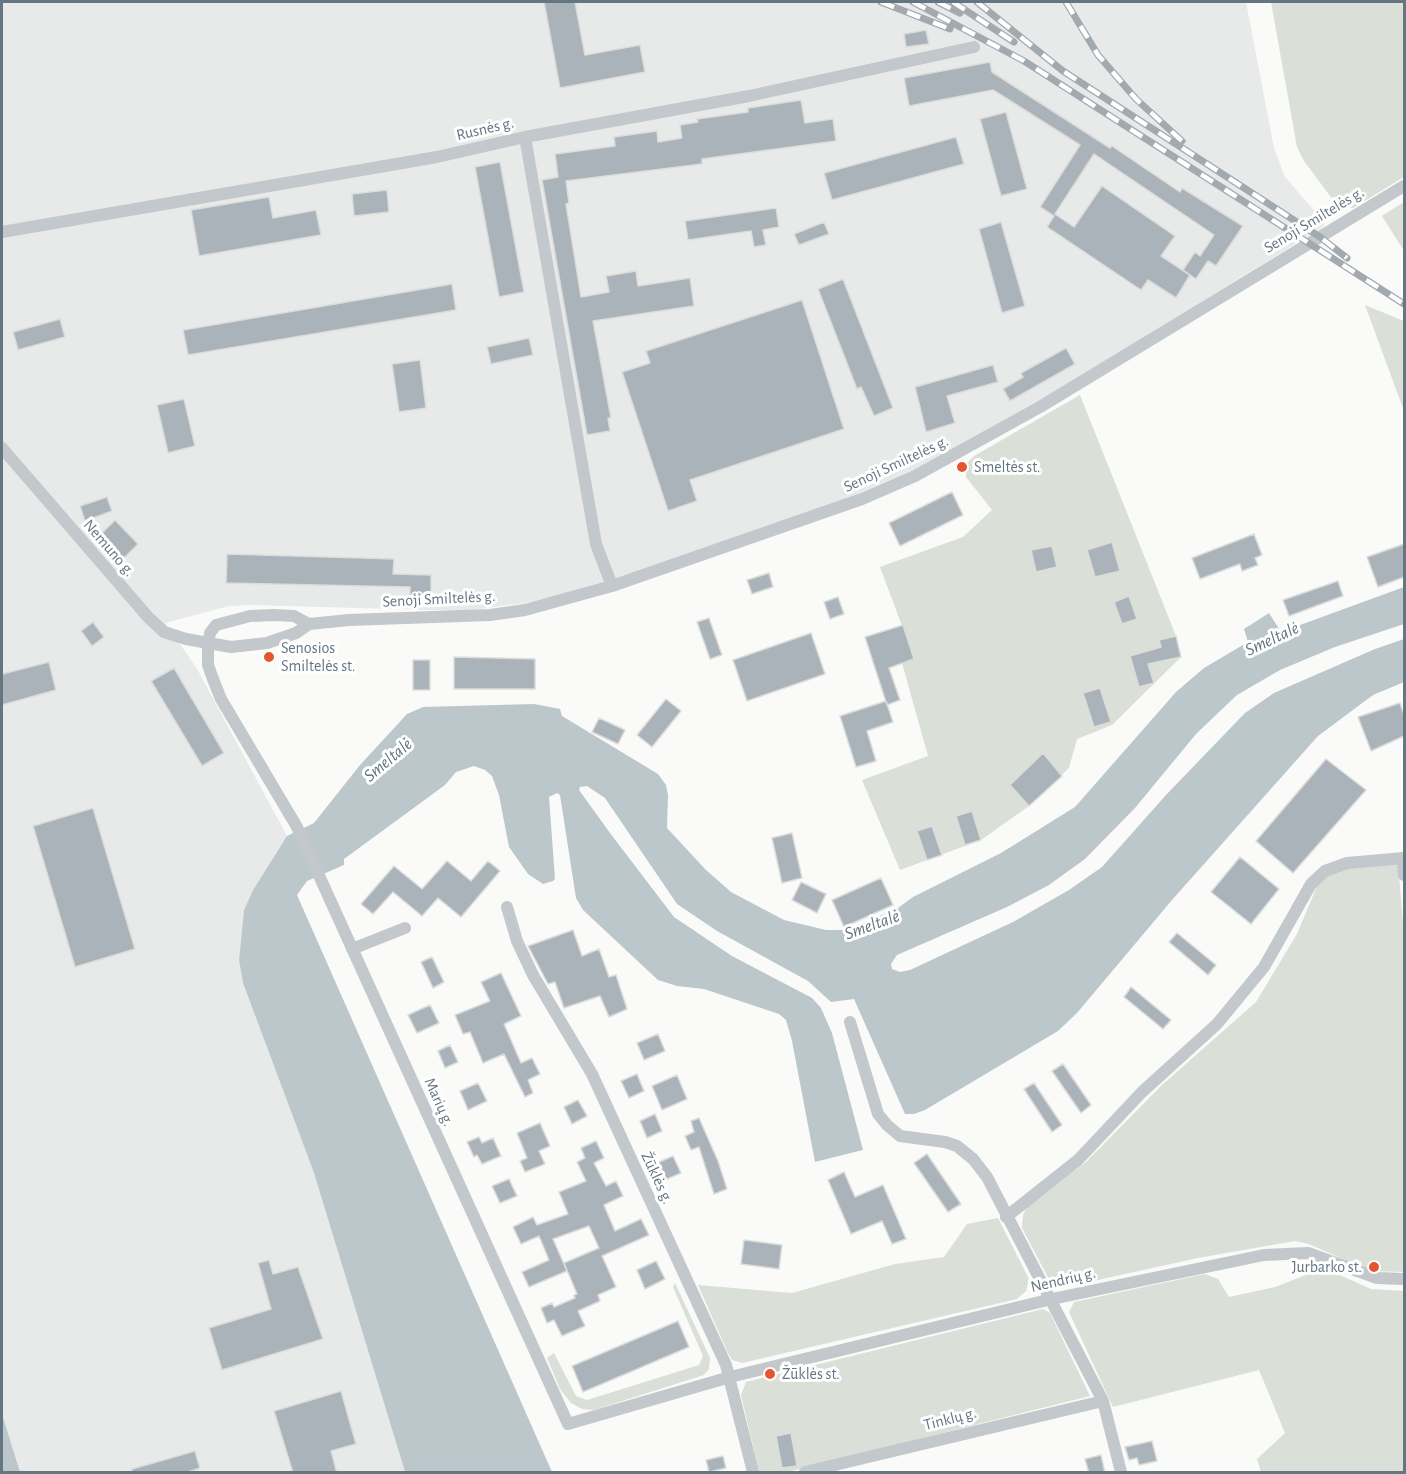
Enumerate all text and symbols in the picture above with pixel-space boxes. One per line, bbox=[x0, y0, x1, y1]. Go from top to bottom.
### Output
street label: Rusnės g. bbox=[454, 113, 516, 145]
street label: Senoji Smiltelės g. bbox=[1261, 183, 1367, 257]
street label: Senoji Smiltelės g. bbox=[841, 431, 951, 497]
place label: Smeltės st. bbox=[974, 457, 1041, 477]
marker: Smeltės st. bbox=[955, 460, 969, 474]
street label: Nemuno g. bbox=[79, 516, 139, 580]
street label: Senoji Smiltelės g. bbox=[382, 586, 496, 612]
water label: Smeltalė bbox=[1242, 617, 1302, 661]
place label: Senosios Smiltelės st. bbox=[281, 638, 355, 676]
marker: Senosios Smiltelės st. bbox=[262, 650, 276, 664]
water label: Smeltalė bbox=[359, 733, 417, 787]
water label: Smeltalė bbox=[842, 905, 902, 945]
street label: Marių g. bbox=[420, 1075, 458, 1129]
street label: Žūklės g. bbox=[637, 1149, 677, 1207]
place label: Jurbarko st. bbox=[1292, 1257, 1362, 1277]
marker: Jurbarko st. bbox=[1367, 1260, 1381, 1274]
street label: Nendrių g. bbox=[1029, 1263, 1097, 1297]
place label: Žūklės st. bbox=[782, 1364, 840, 1384]
marker: Žūklės st. bbox=[763, 1367, 777, 1381]
street label: Tinklų g. bbox=[922, 1403, 978, 1435]

